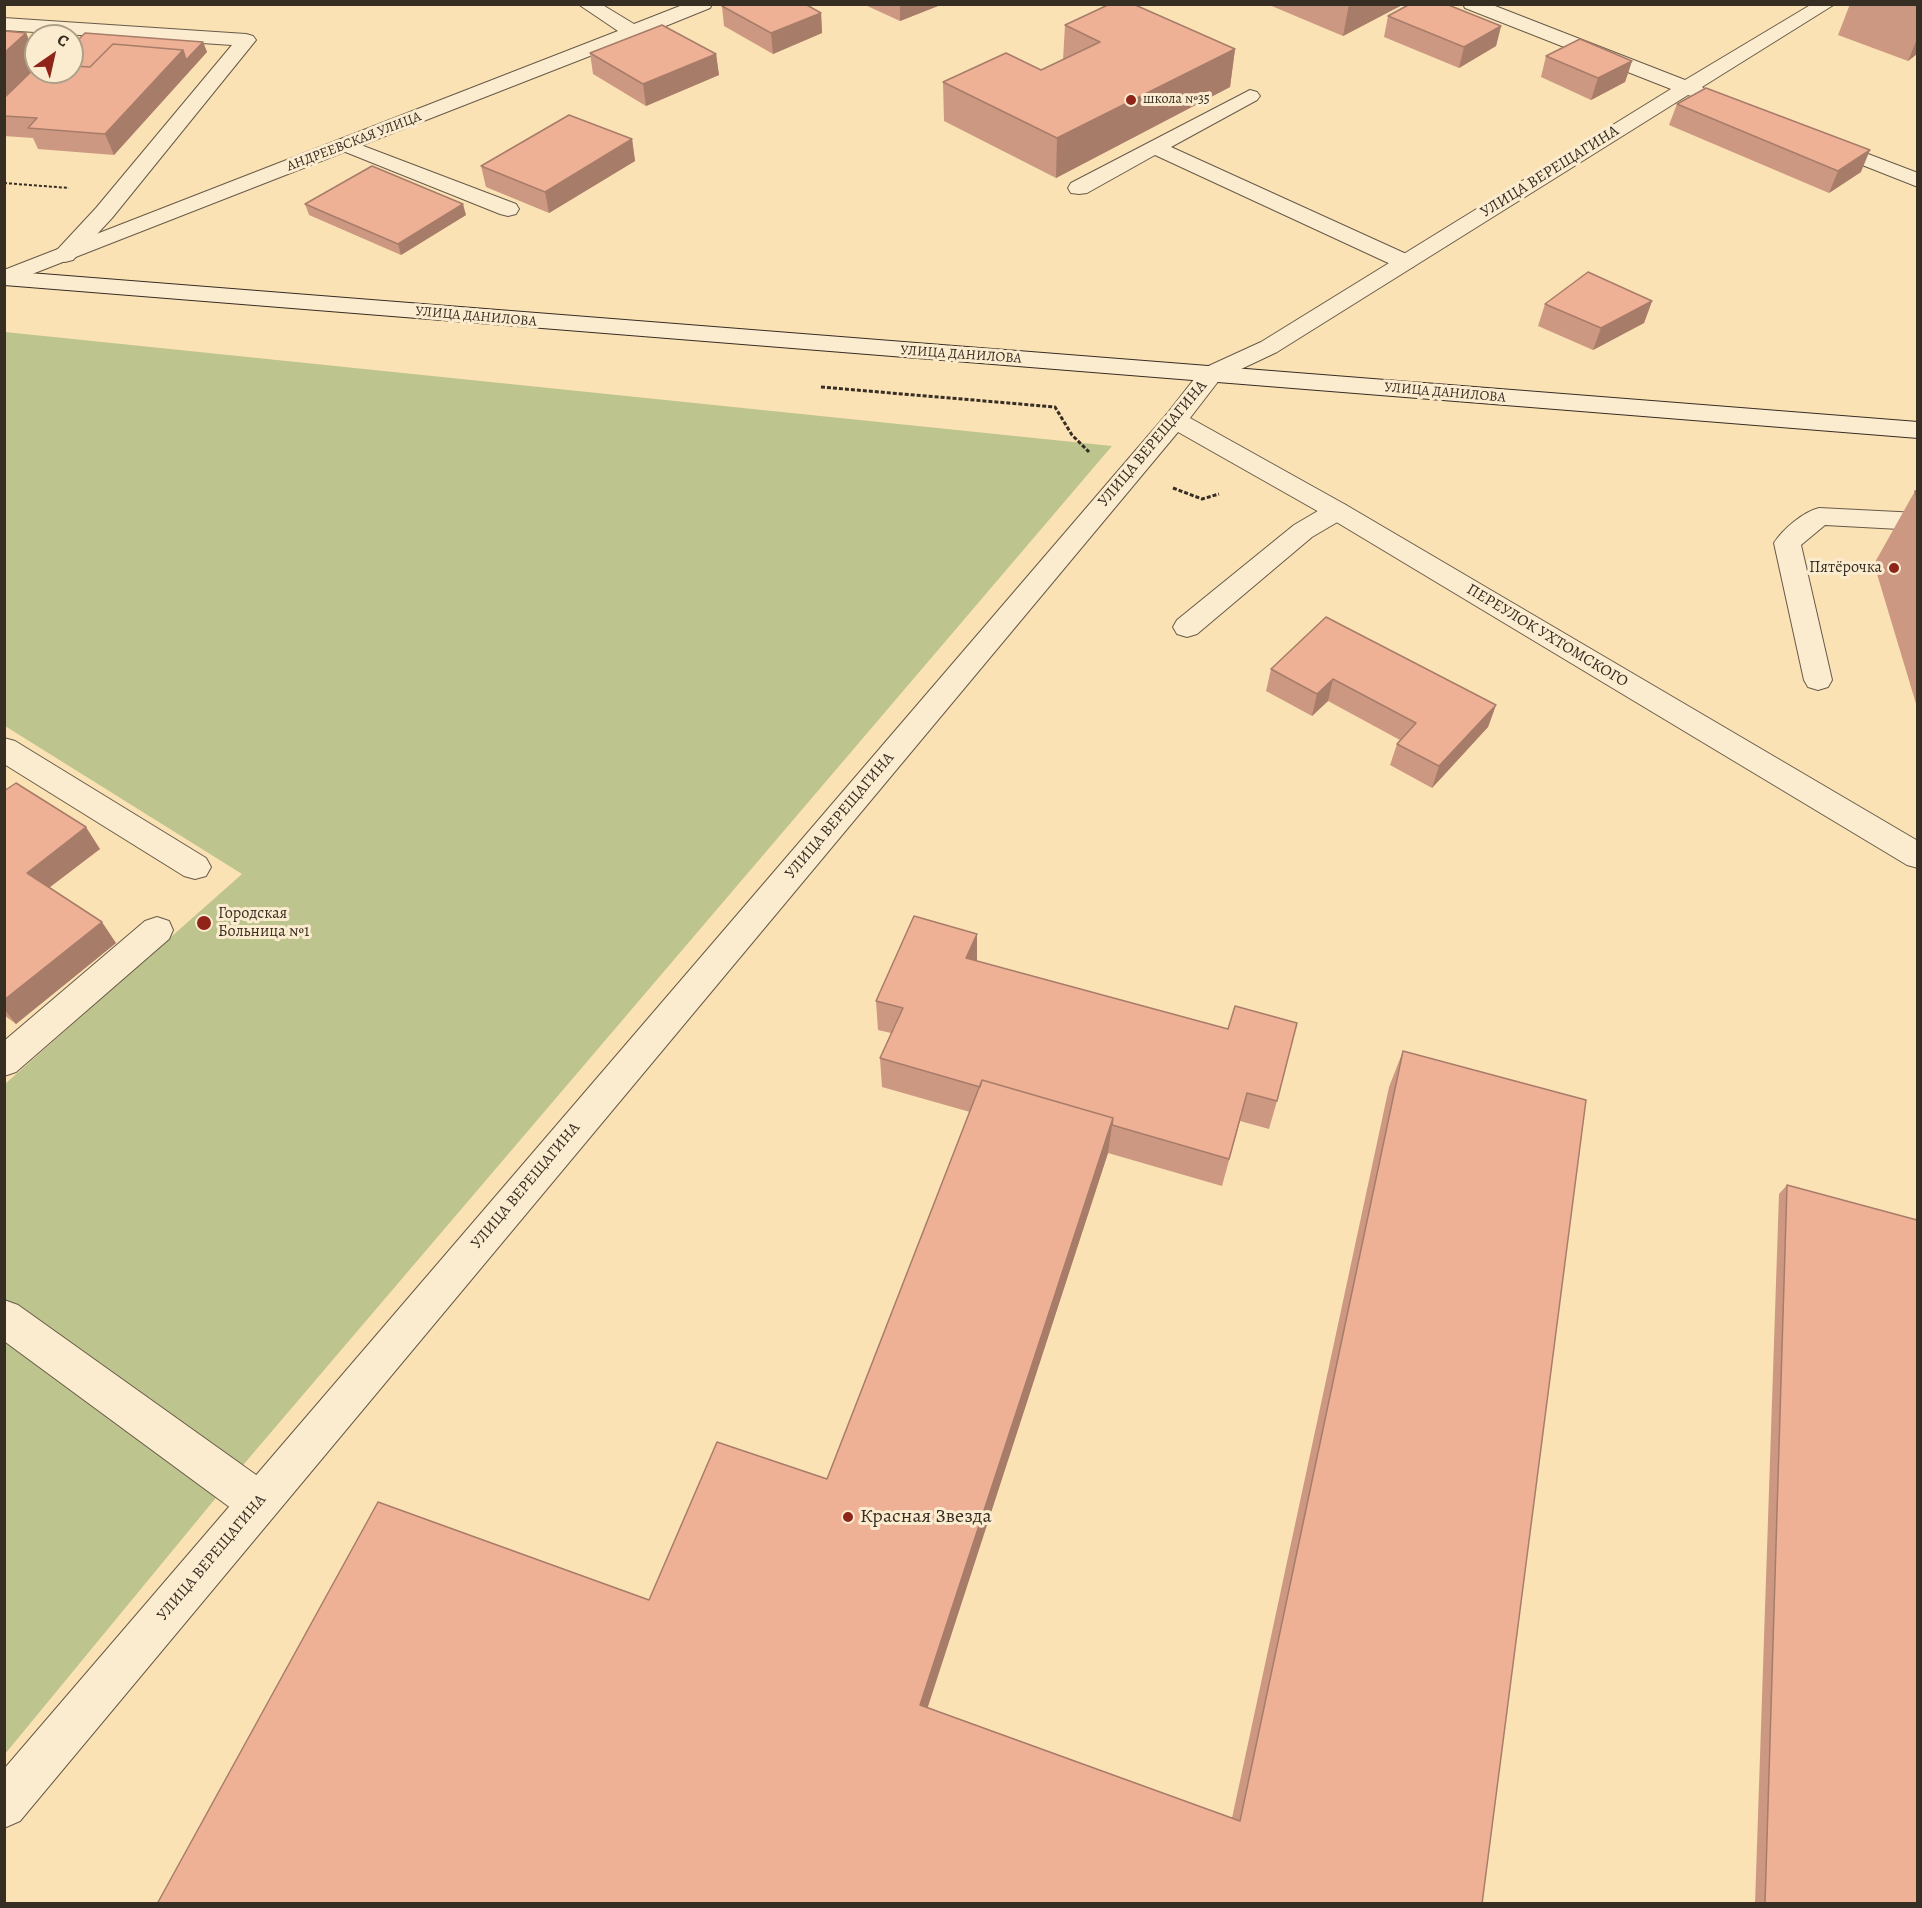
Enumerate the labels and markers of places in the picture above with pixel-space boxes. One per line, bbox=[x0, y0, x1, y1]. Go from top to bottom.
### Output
place label: школа №35 bbox=[1143, 92, 1210, 108]
marker: школа №35 bbox=[1124, 93, 1138, 107]
place label: Пятёрочка bbox=[1809, 558, 1882, 578]
marker: Пятёрочка bbox=[1887, 561, 1901, 575]
place label: Городская Больница №1 bbox=[218, 904, 309, 942]
marker: Городская Больница №1 bbox=[195, 914, 213, 932]
place label: Красная Звезда bbox=[860, 1505, 992, 1529]
marker: Красная Звезда bbox=[841, 1510, 855, 1524]

